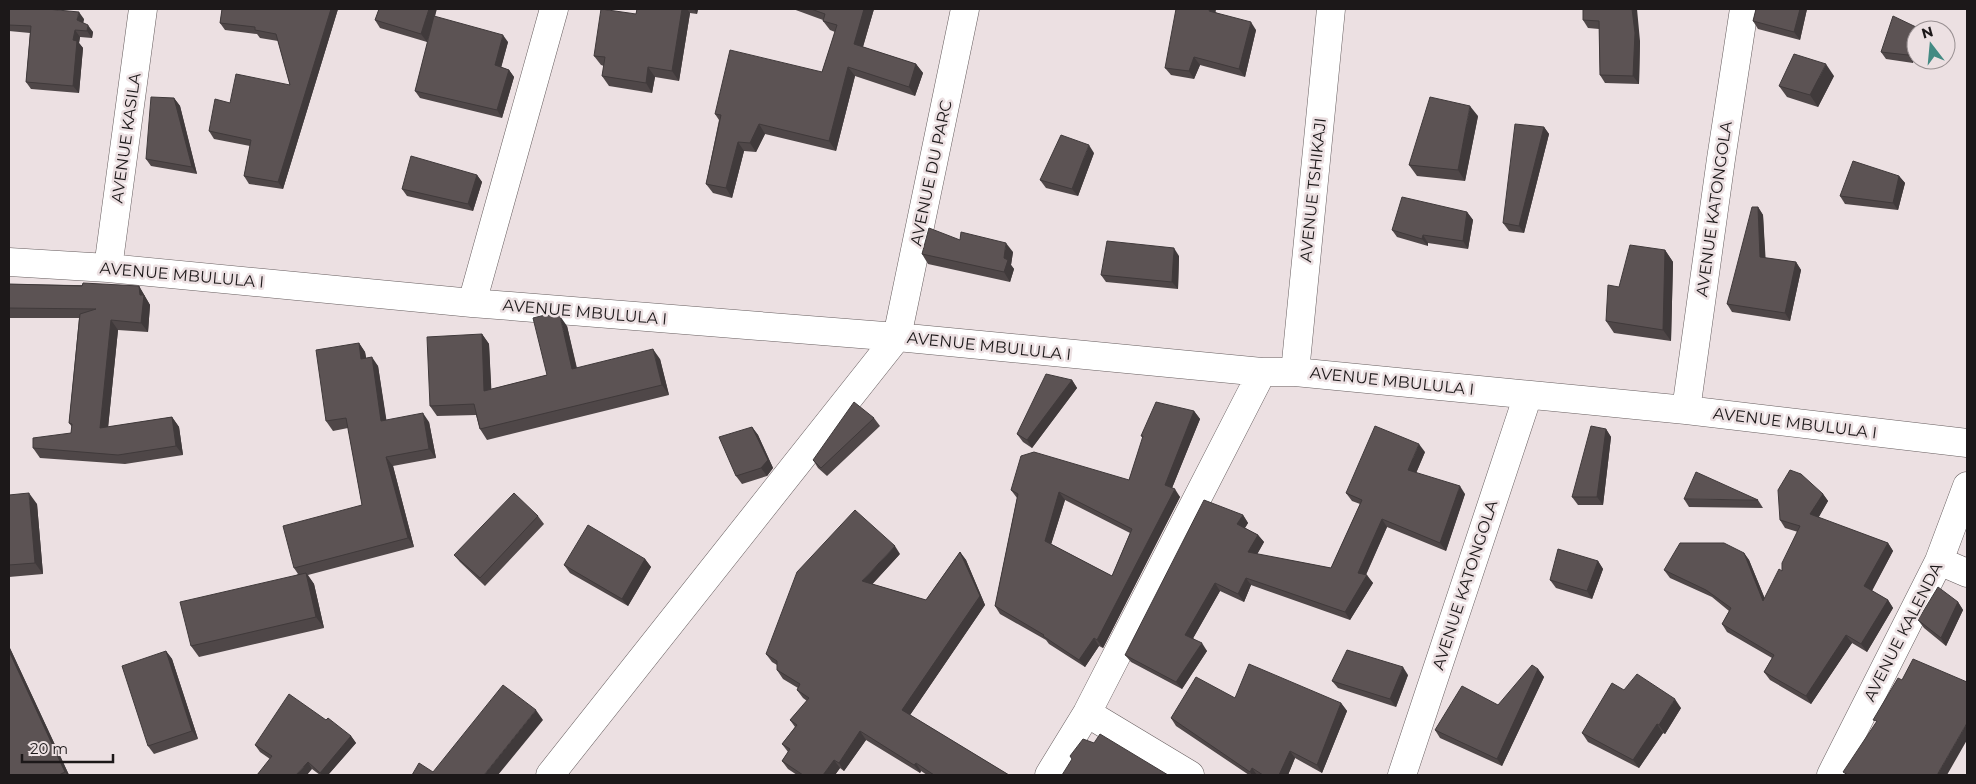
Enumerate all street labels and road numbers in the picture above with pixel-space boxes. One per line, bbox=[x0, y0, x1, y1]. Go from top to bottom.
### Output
street label: AVENUE KASILA bbox=[107, 71, 145, 204]
street label: AVENUE DU PARC bbox=[906, 98, 956, 248]
street label: AVENUE TSHIKAJI bbox=[1296, 117, 1330, 263]
street label: AVENUE KATONGOLA bbox=[1692, 119, 1736, 298]
street label: AVENUE MBULULA I bbox=[99, 258, 265, 292]
street label: AVENUE MBULULA I bbox=[502, 295, 668, 329]
street label: AVENUE MBULULA I bbox=[906, 328, 1072, 364]
street label: AVENUE MBULULA I bbox=[1309, 363, 1475, 399]
street label: AVENUE MBULULA I bbox=[1712, 404, 1878, 442]
street label: AVENUE KATONGOLA bbox=[1429, 497, 1502, 672]
street label: AVENUE KALENDA bbox=[1860, 559, 1946, 705]

